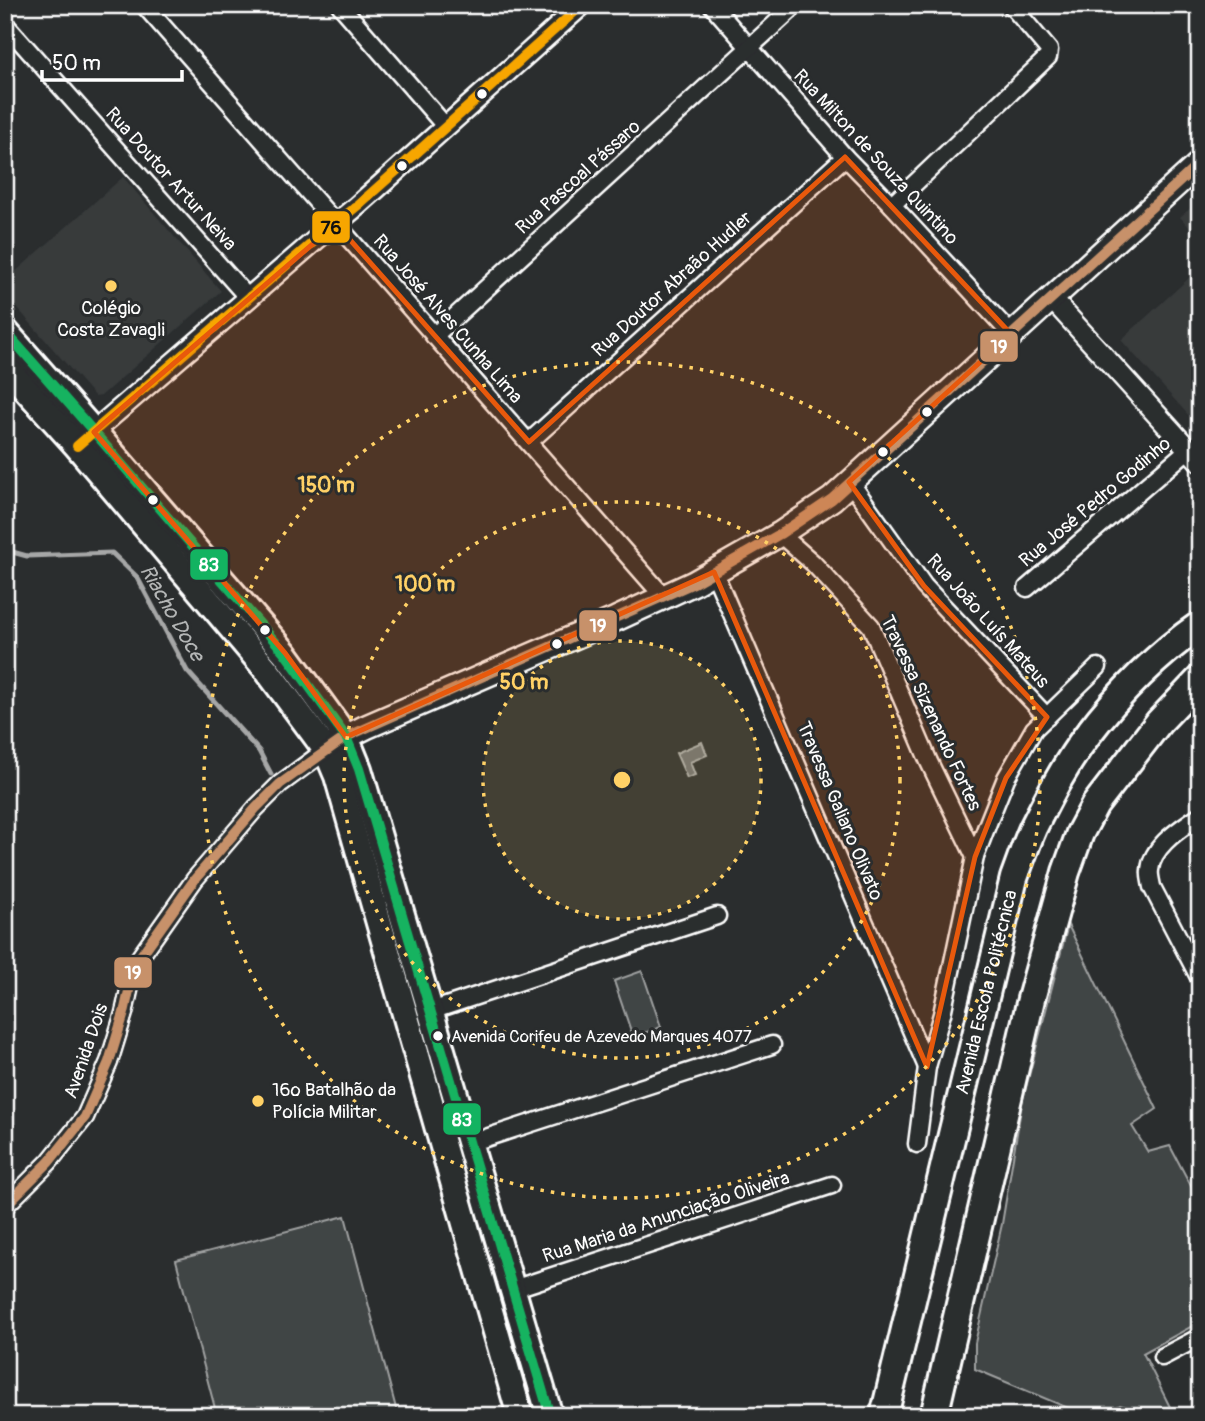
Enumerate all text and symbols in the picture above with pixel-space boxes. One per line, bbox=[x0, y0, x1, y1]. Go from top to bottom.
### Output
scale bar bbox=[42, 38, 182, 82]
text: 50 m bbox=[52, 50, 101, 77]
street label: Rua Milton de Souza Quintino bbox=[788, 64, 964, 250]
unlabelled marker bbox=[475, 87, 489, 101]
street label: Rua Doutor Artur Neiva bbox=[100, 102, 242, 256]
street label: Rua Pascoal Pássaro bbox=[511, 115, 645, 239]
unlabelled marker bbox=[395, 159, 409, 173]
street label: Rua Doutor Abraão Hudler bbox=[587, 206, 757, 362]
line badge: 76 bbox=[311, 210, 351, 244]
text: 76 bbox=[320, 216, 342, 240]
street label: Rua José Alves Cunha Lima bbox=[368, 230, 528, 409]
marker: Colégio Costa Zavagli bbox=[103, 278, 119, 294]
place label: Colégio Costa Zavagli bbox=[57, 296, 165, 342]
line badge: 19 bbox=[979, 330, 1019, 363]
text: 19 bbox=[990, 335, 1008, 359]
unlabelled marker bbox=[920, 405, 934, 419]
street label: Rua José Pedro Godinho bbox=[1014, 432, 1176, 572]
unlabelled marker bbox=[876, 445, 890, 459]
text: 150 m bbox=[297, 472, 355, 499]
unlabelled marker bbox=[146, 493, 160, 507]
line badge: 83 bbox=[189, 548, 229, 581]
street label: Rua João Luís Mateus bbox=[921, 549, 1055, 693]
text: 83 bbox=[199, 553, 219, 577]
water label: Riacho Doce bbox=[133, 560, 212, 669]
text: 100 m bbox=[395, 571, 455, 598]
line badge: 19 bbox=[578, 609, 618, 642]
street label: Travessa Sizenando Fortes bbox=[875, 611, 987, 815]
text: 19 bbox=[589, 614, 607, 638]
unlabelled marker bbox=[258, 623, 272, 637]
unlabelled marker bbox=[550, 637, 564, 651]
text: 50 m bbox=[500, 669, 549, 696]
street label: Travessa Galiano Olivato bbox=[791, 718, 889, 904]
centre of rings bbox=[610, 768, 634, 792]
street label: Avenida Escola Politécnica bbox=[950, 887, 1023, 1097]
line badge: 19 bbox=[113, 956, 153, 989]
text: 19 bbox=[124, 961, 142, 985]
street label: Avenida Dois bbox=[59, 1000, 114, 1102]
place label: Avenida Corifeu de Azevedo Marques 4077 bbox=[451, 1026, 752, 1047]
marker: Avenida Corifeu de Azevedo Marques 4077 bbox=[431, 1029, 445, 1043]
place label: 16º Batalhão da Polícia Militar bbox=[272, 1078, 396, 1124]
marker: 16º Batalhão da Polícia Militar bbox=[250, 1093, 266, 1109]
line badge: 83 bbox=[442, 1102, 482, 1136]
text: 83 bbox=[452, 1108, 472, 1132]
street label: Rua Maria da Anunciação Oliveira bbox=[540, 1166, 793, 1268]

